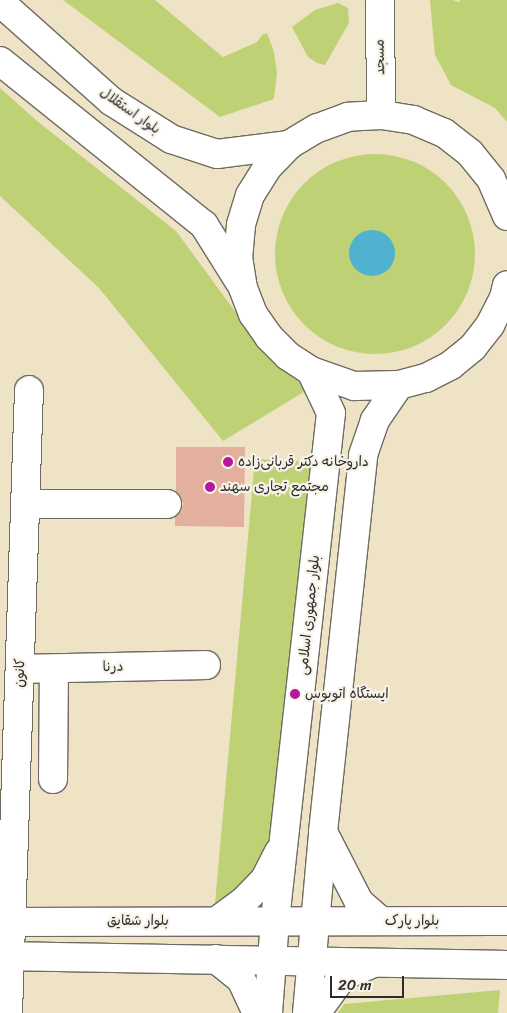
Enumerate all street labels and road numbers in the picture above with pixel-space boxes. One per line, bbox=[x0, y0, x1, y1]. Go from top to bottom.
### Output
street label: مسجد bbox=[371, 39, 389, 75]
street label: بلوار استقلال bbox=[96, 84, 164, 138]
street label: بلوار جمهوری اسلامی bbox=[294, 554, 324, 676]
street label: کانون bbox=[11, 658, 29, 688]
street label: درنا bbox=[102, 658, 124, 676]
street label: بلوار شقایق bbox=[107, 913, 169, 929]
street label: بلوار پارک bbox=[385, 913, 439, 929]

